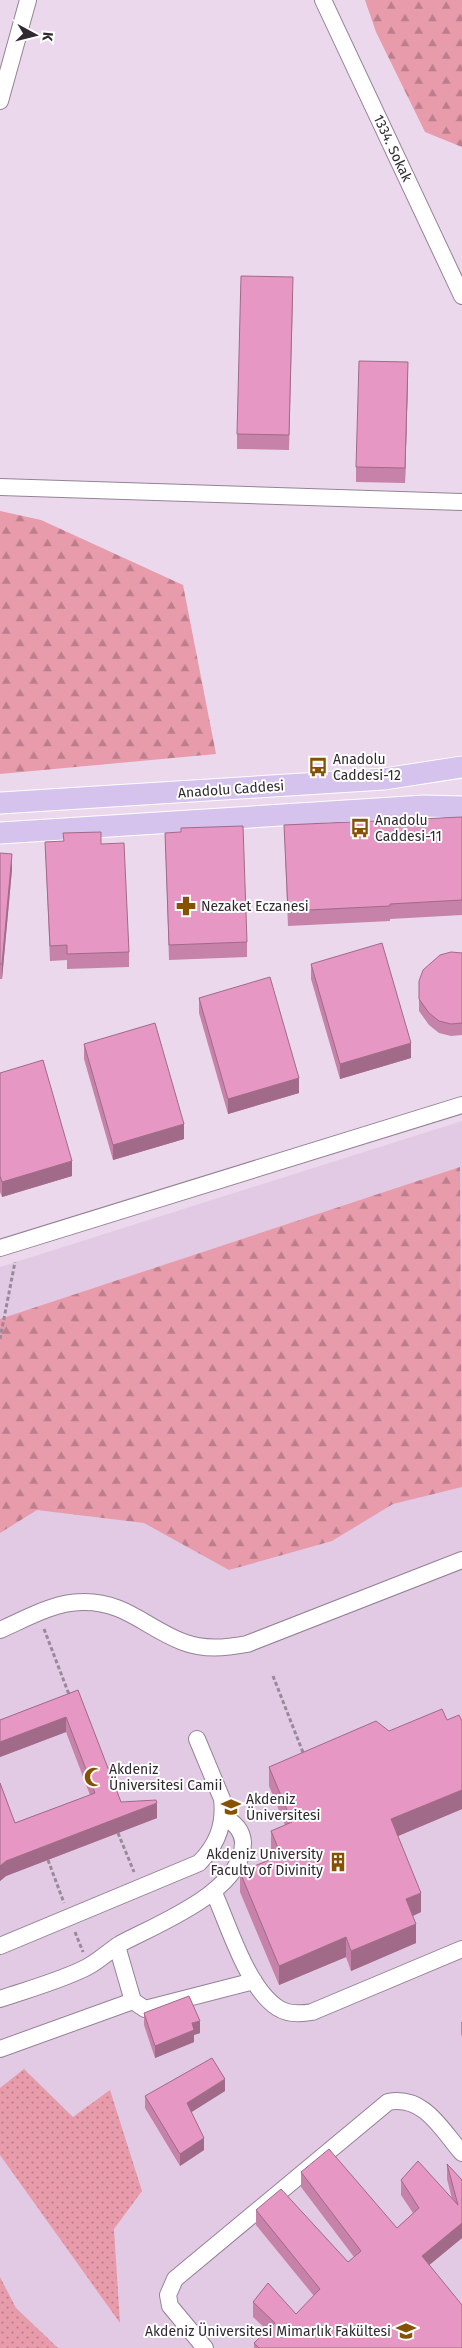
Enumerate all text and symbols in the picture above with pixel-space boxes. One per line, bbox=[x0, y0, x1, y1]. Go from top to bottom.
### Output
north arrow bbox=[10, 10, 60, 60]
text: K bbox=[38, 31, 56, 43]
street label: 1334. Sokak bbox=[370, 112, 416, 185]
place label: Anadolu Caddesi-12 bbox=[333, 751, 401, 784]
bus stop icon: Anadolu Caddesi-12 bbox=[307, 756, 329, 778]
street label: Anadolu Caddesi bbox=[177, 777, 285, 802]
place label: Anadolu Caddesi-11 bbox=[375, 812, 442, 845]
bus stop icon: Anadolu Caddesi-11 bbox=[349, 817, 371, 839]
pharmacy icon: Nezaket Eczanesi bbox=[175, 895, 197, 917]
place label: Nezaket Eczanesi bbox=[201, 898, 309, 915]
place label: Akdeniz Üniversitesi Camii bbox=[109, 1761, 222, 1794]
mosque icon: Akdeniz Üniversitesi Camii bbox=[83, 1766, 105, 1788]
place label: Akdeniz Üniversitesi bbox=[246, 1791, 321, 1824]
school or university icon: Akdeniz Üniversitesi bbox=[220, 1796, 242, 1818]
place label: Akdeniz University Faculty of Divinity bbox=[207, 1846, 323, 1879]
building icon: Akdeniz University Faculty of Divinity bbox=[327, 1851, 349, 1873]
school or university icon: Akdeniz Üniversitesi Mimarlık Fakültesi bbox=[395, 2320, 417, 2342]
place label: Akdeniz Üniversitesi Mimarlık Fakültesi bbox=[145, 2322, 391, 2340]

